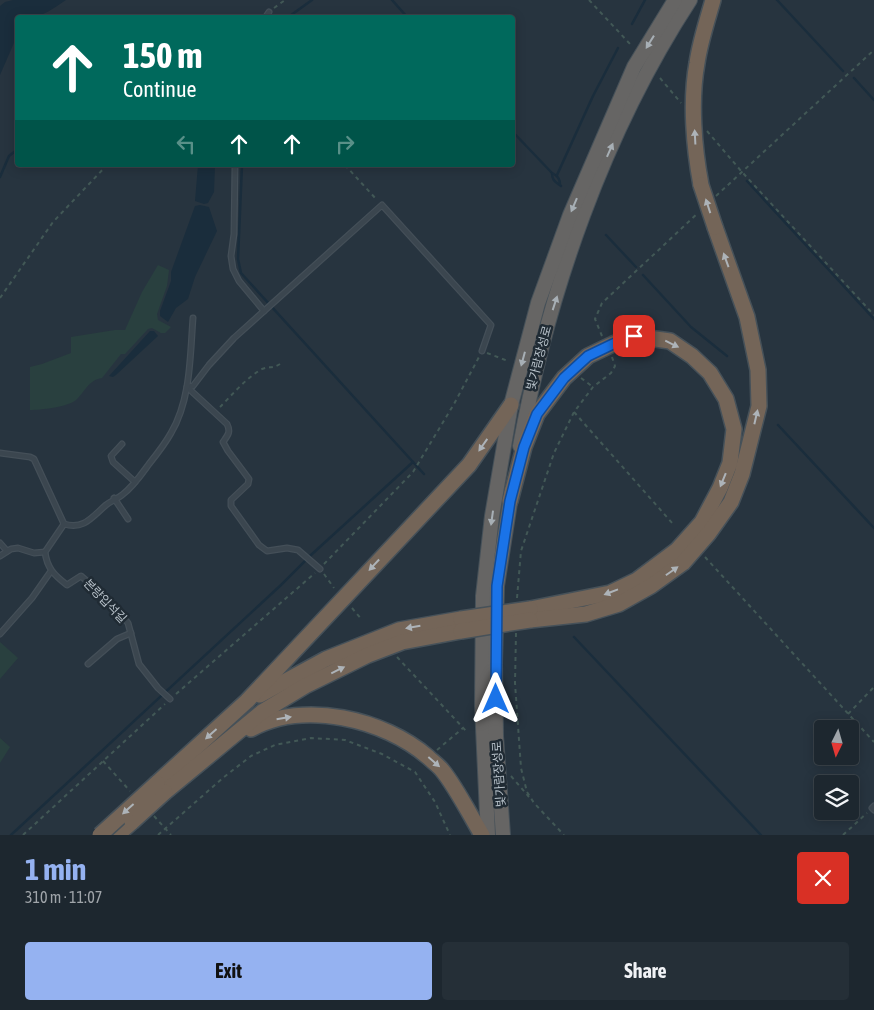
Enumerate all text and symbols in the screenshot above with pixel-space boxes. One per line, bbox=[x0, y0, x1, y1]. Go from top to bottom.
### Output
icon: ahead bbox=[40, 35, 105, 100]
text: 150 m bbox=[123, 35, 202, 75]
one-way arrow bbox=[645, 35, 655, 49]
text: Continue bbox=[123, 76, 197, 102]
one-way arrow bbox=[690, 129, 698, 145]
icon: left bbox=[172, 130, 200, 158]
icon: ahead bbox=[225, 130, 253, 158]
icon: ahead bbox=[278, 130, 306, 158]
icon: right bbox=[331, 130, 359, 158]
one-way arrow bbox=[606, 143, 614, 157]
one-way arrow bbox=[570, 198, 578, 212]
one-way arrow bbox=[703, 199, 711, 214]
one-way arrow bbox=[722, 252, 729, 267]
one-way arrow bbox=[551, 295, 559, 310]
pin bbox=[613, 315, 655, 357]
icon: arrive bbox=[620, 322, 648, 350]
street label: 빛가람장성로 bbox=[524, 324, 554, 392]
one-way arrow bbox=[665, 340, 680, 348]
one-way arrow bbox=[519, 351, 527, 367]
one-way arrow bbox=[752, 410, 760, 425]
one-way arrow bbox=[478, 438, 488, 452]
one-way arrow bbox=[719, 473, 727, 488]
one-way arrow bbox=[488, 511, 496, 527]
one-way arrow bbox=[368, 559, 380, 571]
one-way arrow bbox=[665, 566, 679, 576]
street label: 본량입석길 bbox=[81, 576, 129, 626]
one-way arrow bbox=[604, 588, 618, 596]
one-way arrow bbox=[404, 624, 420, 632]
one-way arrow bbox=[331, 666, 345, 674]
position arrow bbox=[469, 672, 521, 724]
one-way arrow bbox=[276, 714, 292, 722]
north arrow bbox=[814, 720, 859, 765]
map controls bbox=[814, 720, 859, 820]
one-way arrow bbox=[206, 728, 218, 740]
street label: 빛가람장성로 bbox=[490, 740, 508, 808]
one-way arrow bbox=[427, 757, 440, 768]
button: layers bbox=[814, 775, 859, 820]
one-way arrow bbox=[123, 803, 135, 815]
text: 1 min bbox=[25, 852, 86, 886]
button: close bbox=[797, 852, 849, 904]
text: 310 m · 11:07 bbox=[25, 888, 102, 906]
button: Exit bbox=[25, 942, 432, 1000]
button: Share bbox=[442, 942, 849, 1000]

